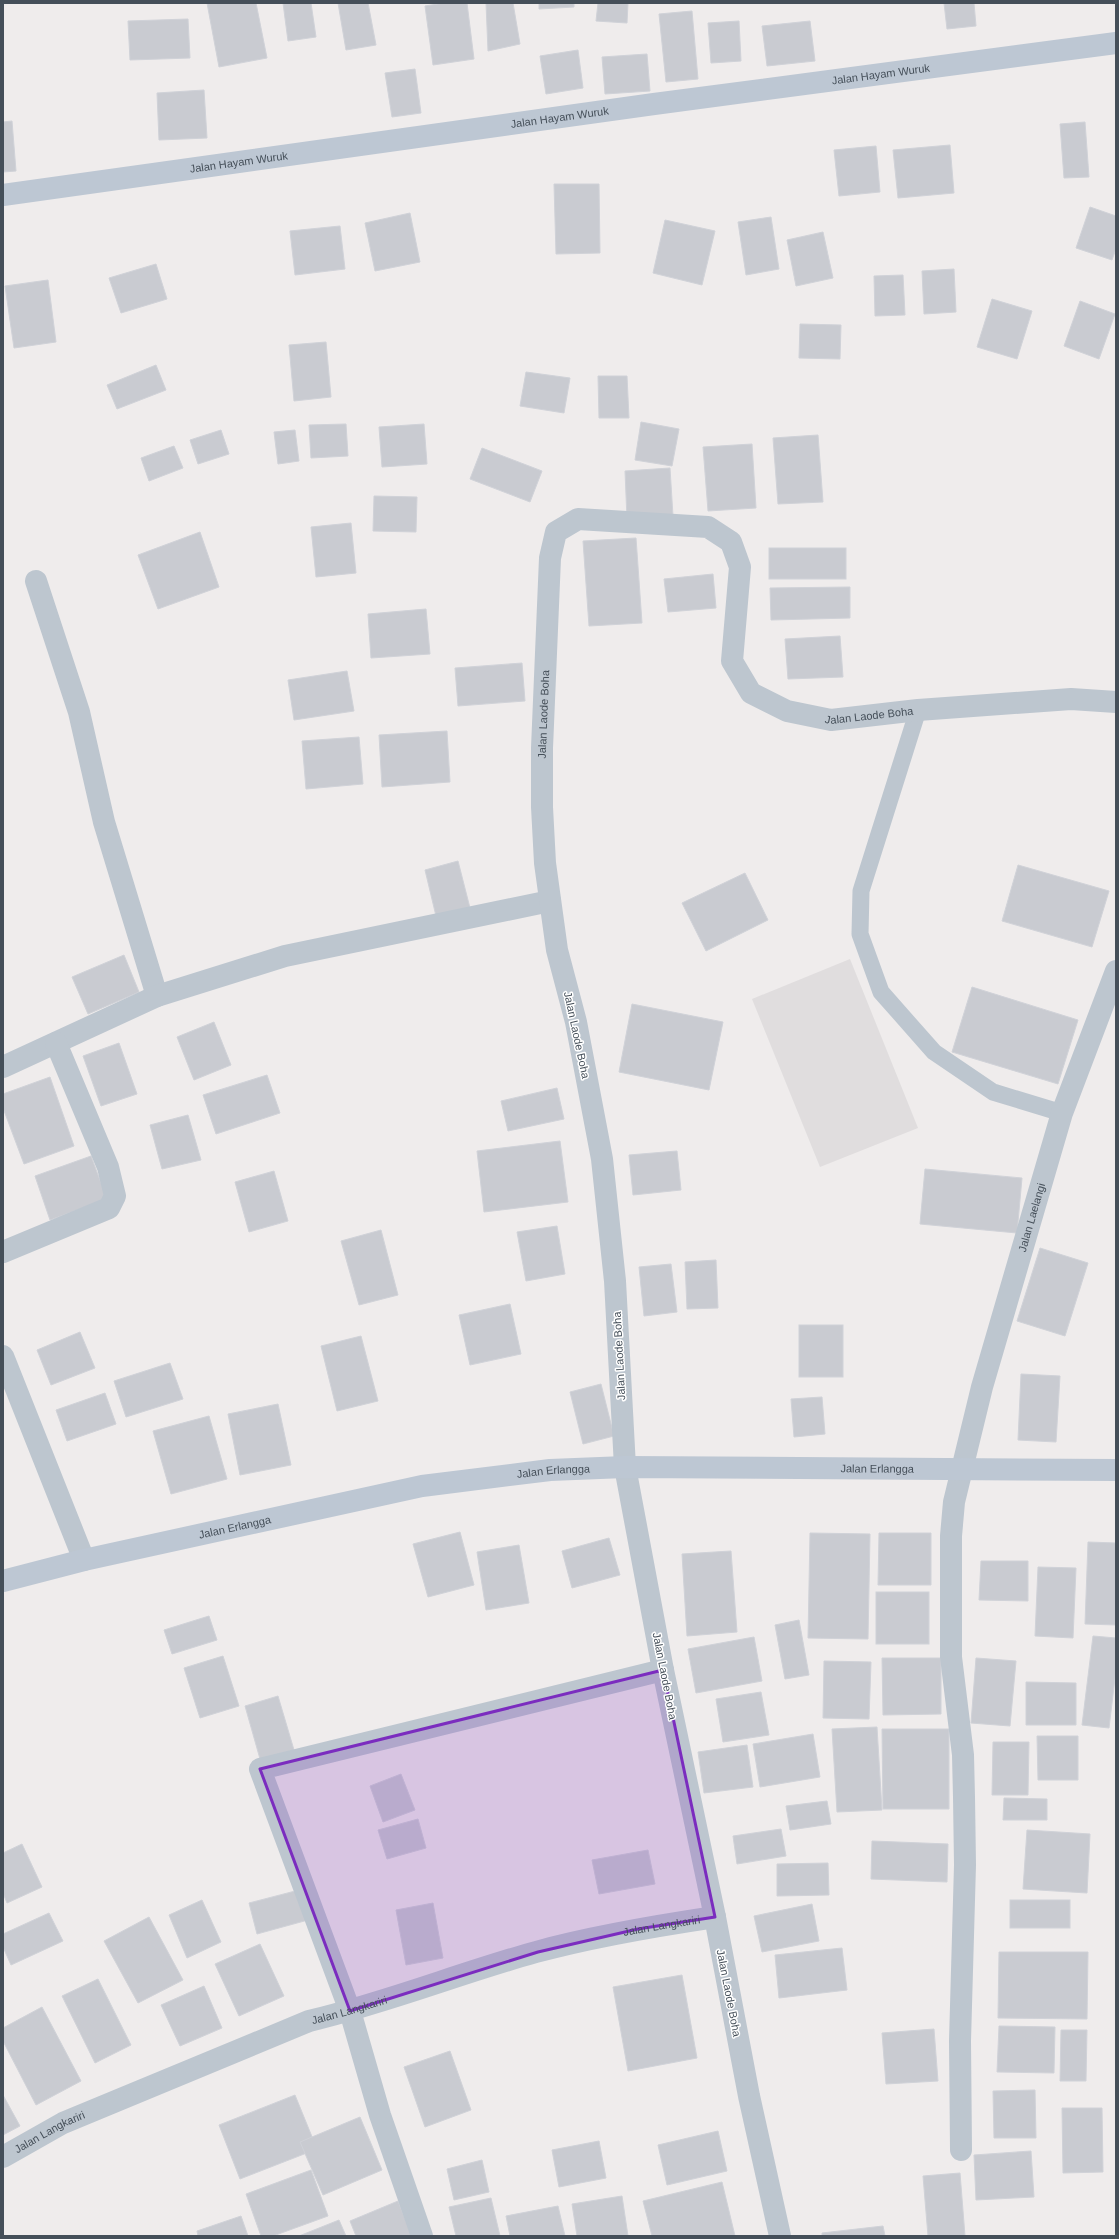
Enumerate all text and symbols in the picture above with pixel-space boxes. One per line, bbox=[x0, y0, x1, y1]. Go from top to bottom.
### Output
street label: Jalan Hayam Wuruk bbox=[831, 62, 931, 86]
street label: Jalan Hayam Wuruk bbox=[510, 104, 610, 130]
street label: Jalan Hayam Wuruk bbox=[189, 149, 289, 175]
street label: Jalan Laode Boha bbox=[536, 669, 551, 759]
street label: Jalan Laode Boha bbox=[824, 704, 915, 726]
street label: Jalan Laode Boha bbox=[562, 990, 592, 1080]
street label: Jalan Laelangi bbox=[1016, 1182, 1047, 1253]
street label: Jalan Laode Boha bbox=[611, 1311, 627, 1401]
street label: Jalan Erlangga bbox=[516, 1462, 591, 1480]
street label: Jalan Erlangga bbox=[840, 1462, 915, 1475]
street label: Jalan Erlangga bbox=[198, 1513, 273, 1541]
street label: Jalan Laode Boha bbox=[651, 1631, 680, 1722]
street label: Jalan Langkariri bbox=[622, 1913, 701, 1938]
street label: Jalan Laode Boha bbox=[715, 1948, 744, 2039]
street label: Jalan Langkariri bbox=[310, 1994, 388, 2026]
street label: Jalan Langkariri bbox=[12, 2109, 86, 2155]

